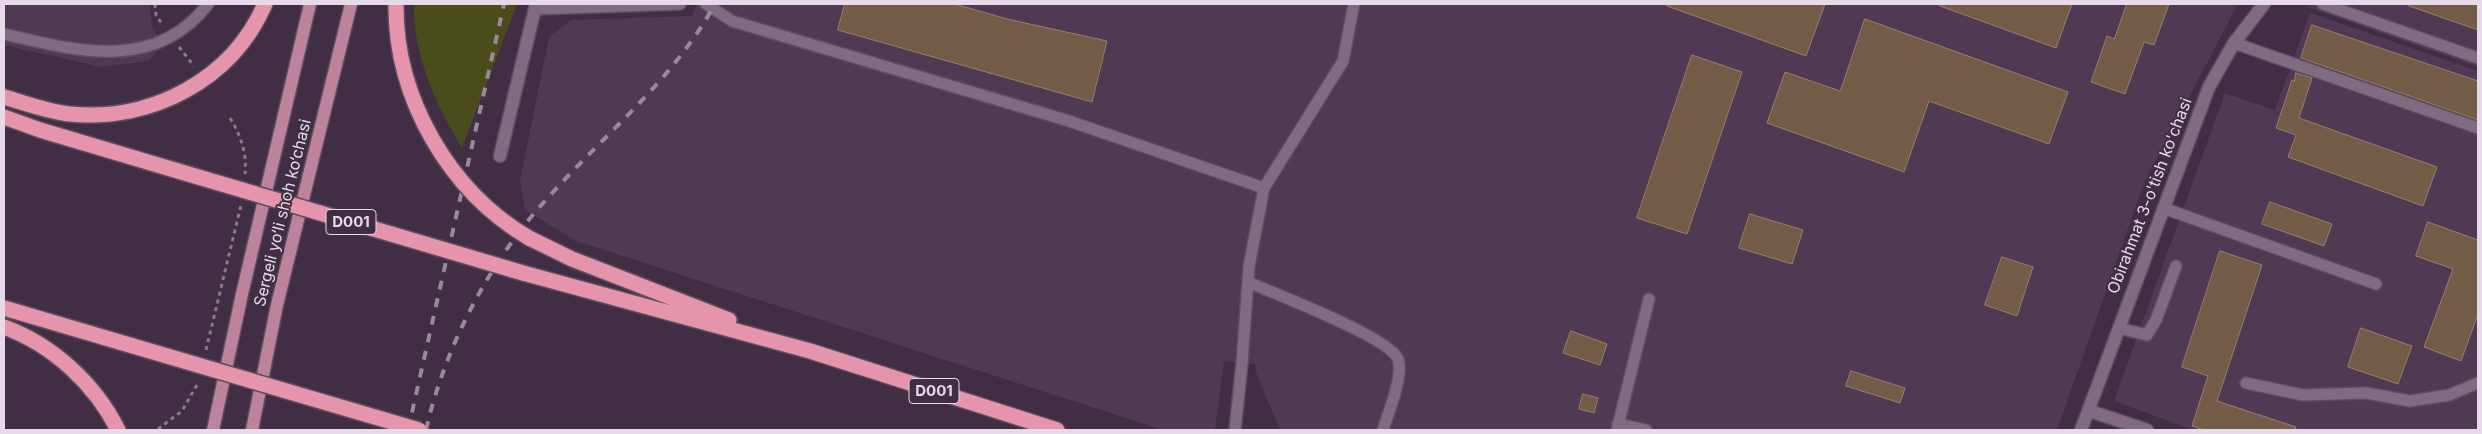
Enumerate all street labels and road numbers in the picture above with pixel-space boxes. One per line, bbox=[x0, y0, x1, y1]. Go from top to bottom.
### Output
street label: Obirahmat 3-o'tish ko'chasi bbox=[2104, 95, 2196, 297]
street label: Sergeli yo‘li shoh ko‘chasi bbox=[250, 117, 316, 309]
road number: D001 bbox=[326, 210, 376, 234]
road number: D001 bbox=[909, 378, 959, 404]

